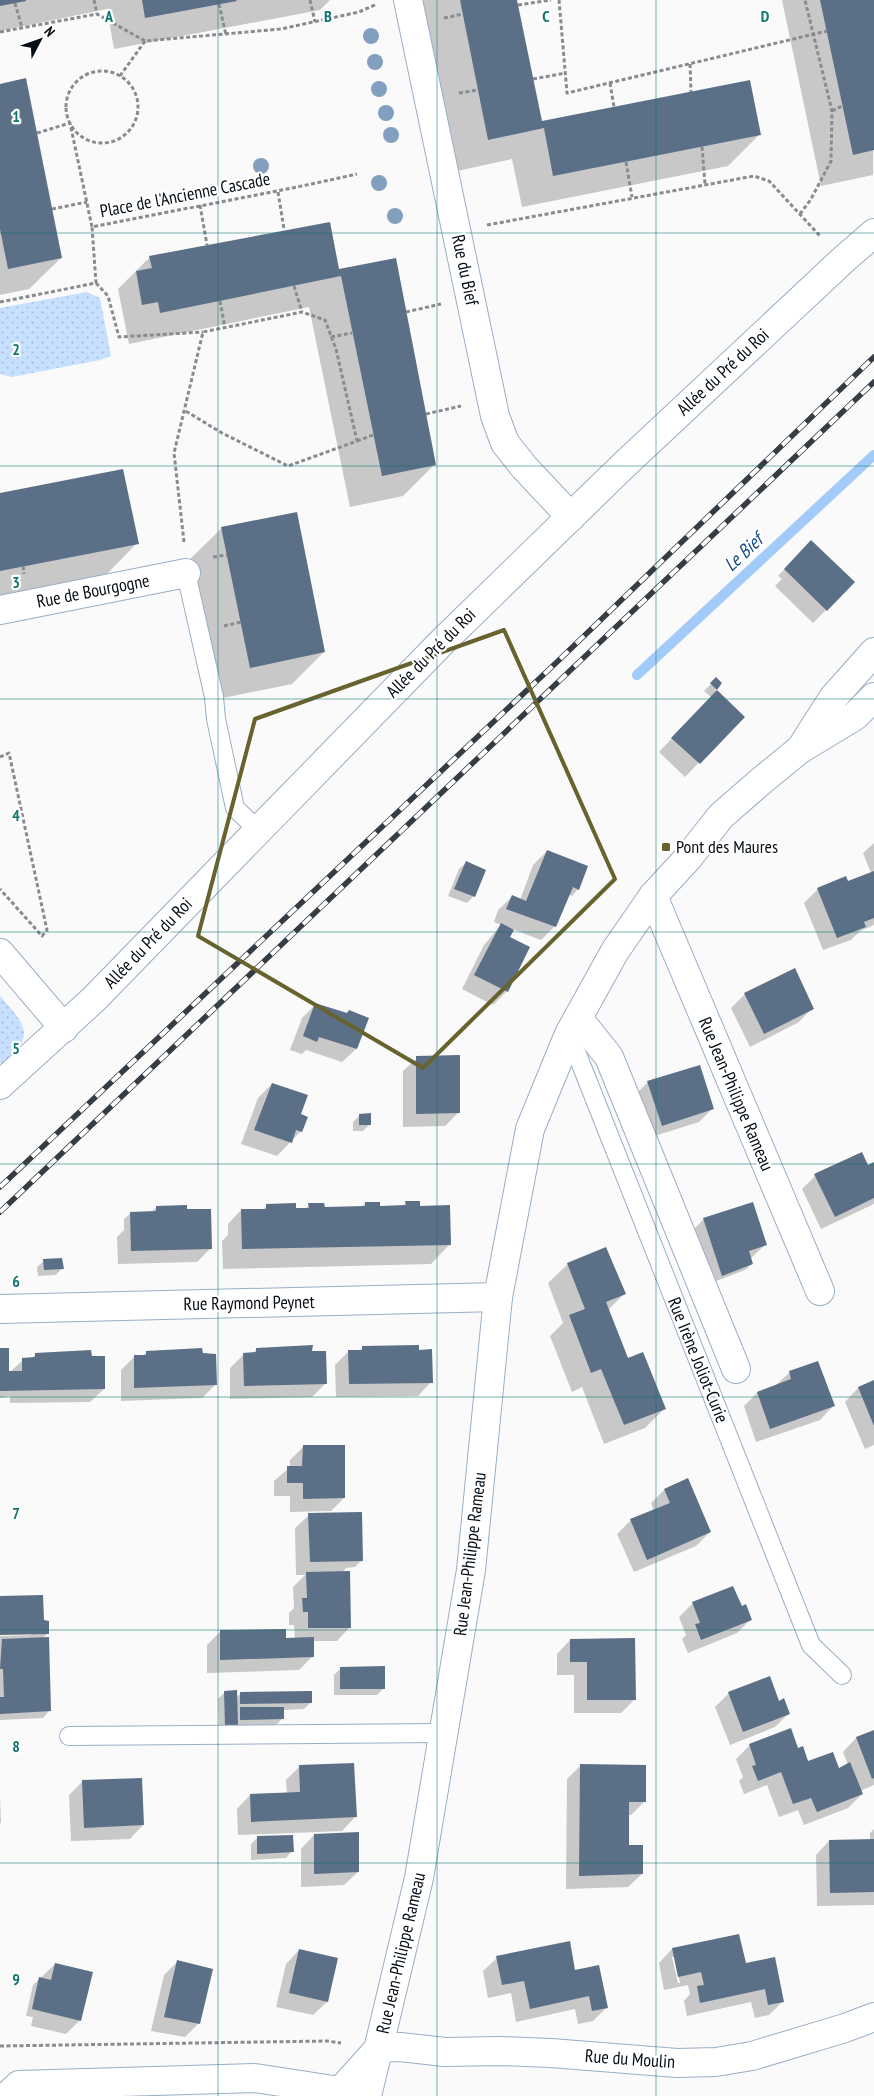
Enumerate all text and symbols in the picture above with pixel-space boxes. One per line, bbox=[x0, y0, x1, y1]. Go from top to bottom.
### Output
text: A bbox=[104, 6, 114, 26]
text: B bbox=[324, 6, 332, 26]
text: C bbox=[542, 6, 550, 26]
text: D bbox=[761, 6, 770, 26]
north arrow bbox=[15, 15, 65, 65]
text: N bbox=[41, 23, 59, 40]
text: 1 bbox=[12, 106, 20, 126]
street label: Place de l'Ancienne Cascade bbox=[98, 167, 272, 222]
street label: Rue du Bief bbox=[447, 232, 484, 309]
street label: Allée du Pré du Roi bbox=[672, 323, 774, 420]
text: 2 bbox=[12, 339, 20, 359]
water label: Le Bief bbox=[718, 525, 771, 576]
street label: Rue de Bourgogne bbox=[35, 568, 151, 613]
text: 3 bbox=[12, 572, 20, 592]
street label: Allée du Pré du Roi bbox=[381, 603, 480, 702]
text: 4 bbox=[12, 805, 20, 825]
place label: Pont des Maures bbox=[676, 835, 778, 858]
marker: Pont des Maures bbox=[660, 841, 672, 853]
street label: Allée du Pré du Roi bbox=[98, 892, 197, 993]
street label: Rue Jean-Philippe Rameau bbox=[694, 1013, 779, 1174]
text: 5 bbox=[12, 1038, 20, 1058]
text: 6 bbox=[12, 1271, 20, 1291]
street label: Rue Raymond Peynet bbox=[183, 1290, 315, 1315]
street label: Rue Irène Joliot-Curie bbox=[663, 1294, 734, 1426]
street label: Rue Jean-Philippe Rameau bbox=[448, 1471, 491, 1637]
text: 7 bbox=[12, 1503, 20, 1523]
text: 8 bbox=[12, 1736, 20, 1756]
street label: Rue Jean-Philippe Rameau bbox=[371, 1870, 430, 2036]
text: 9 bbox=[12, 1969, 20, 1989]
street label: Rue du Moulin bbox=[584, 2044, 676, 2073]

